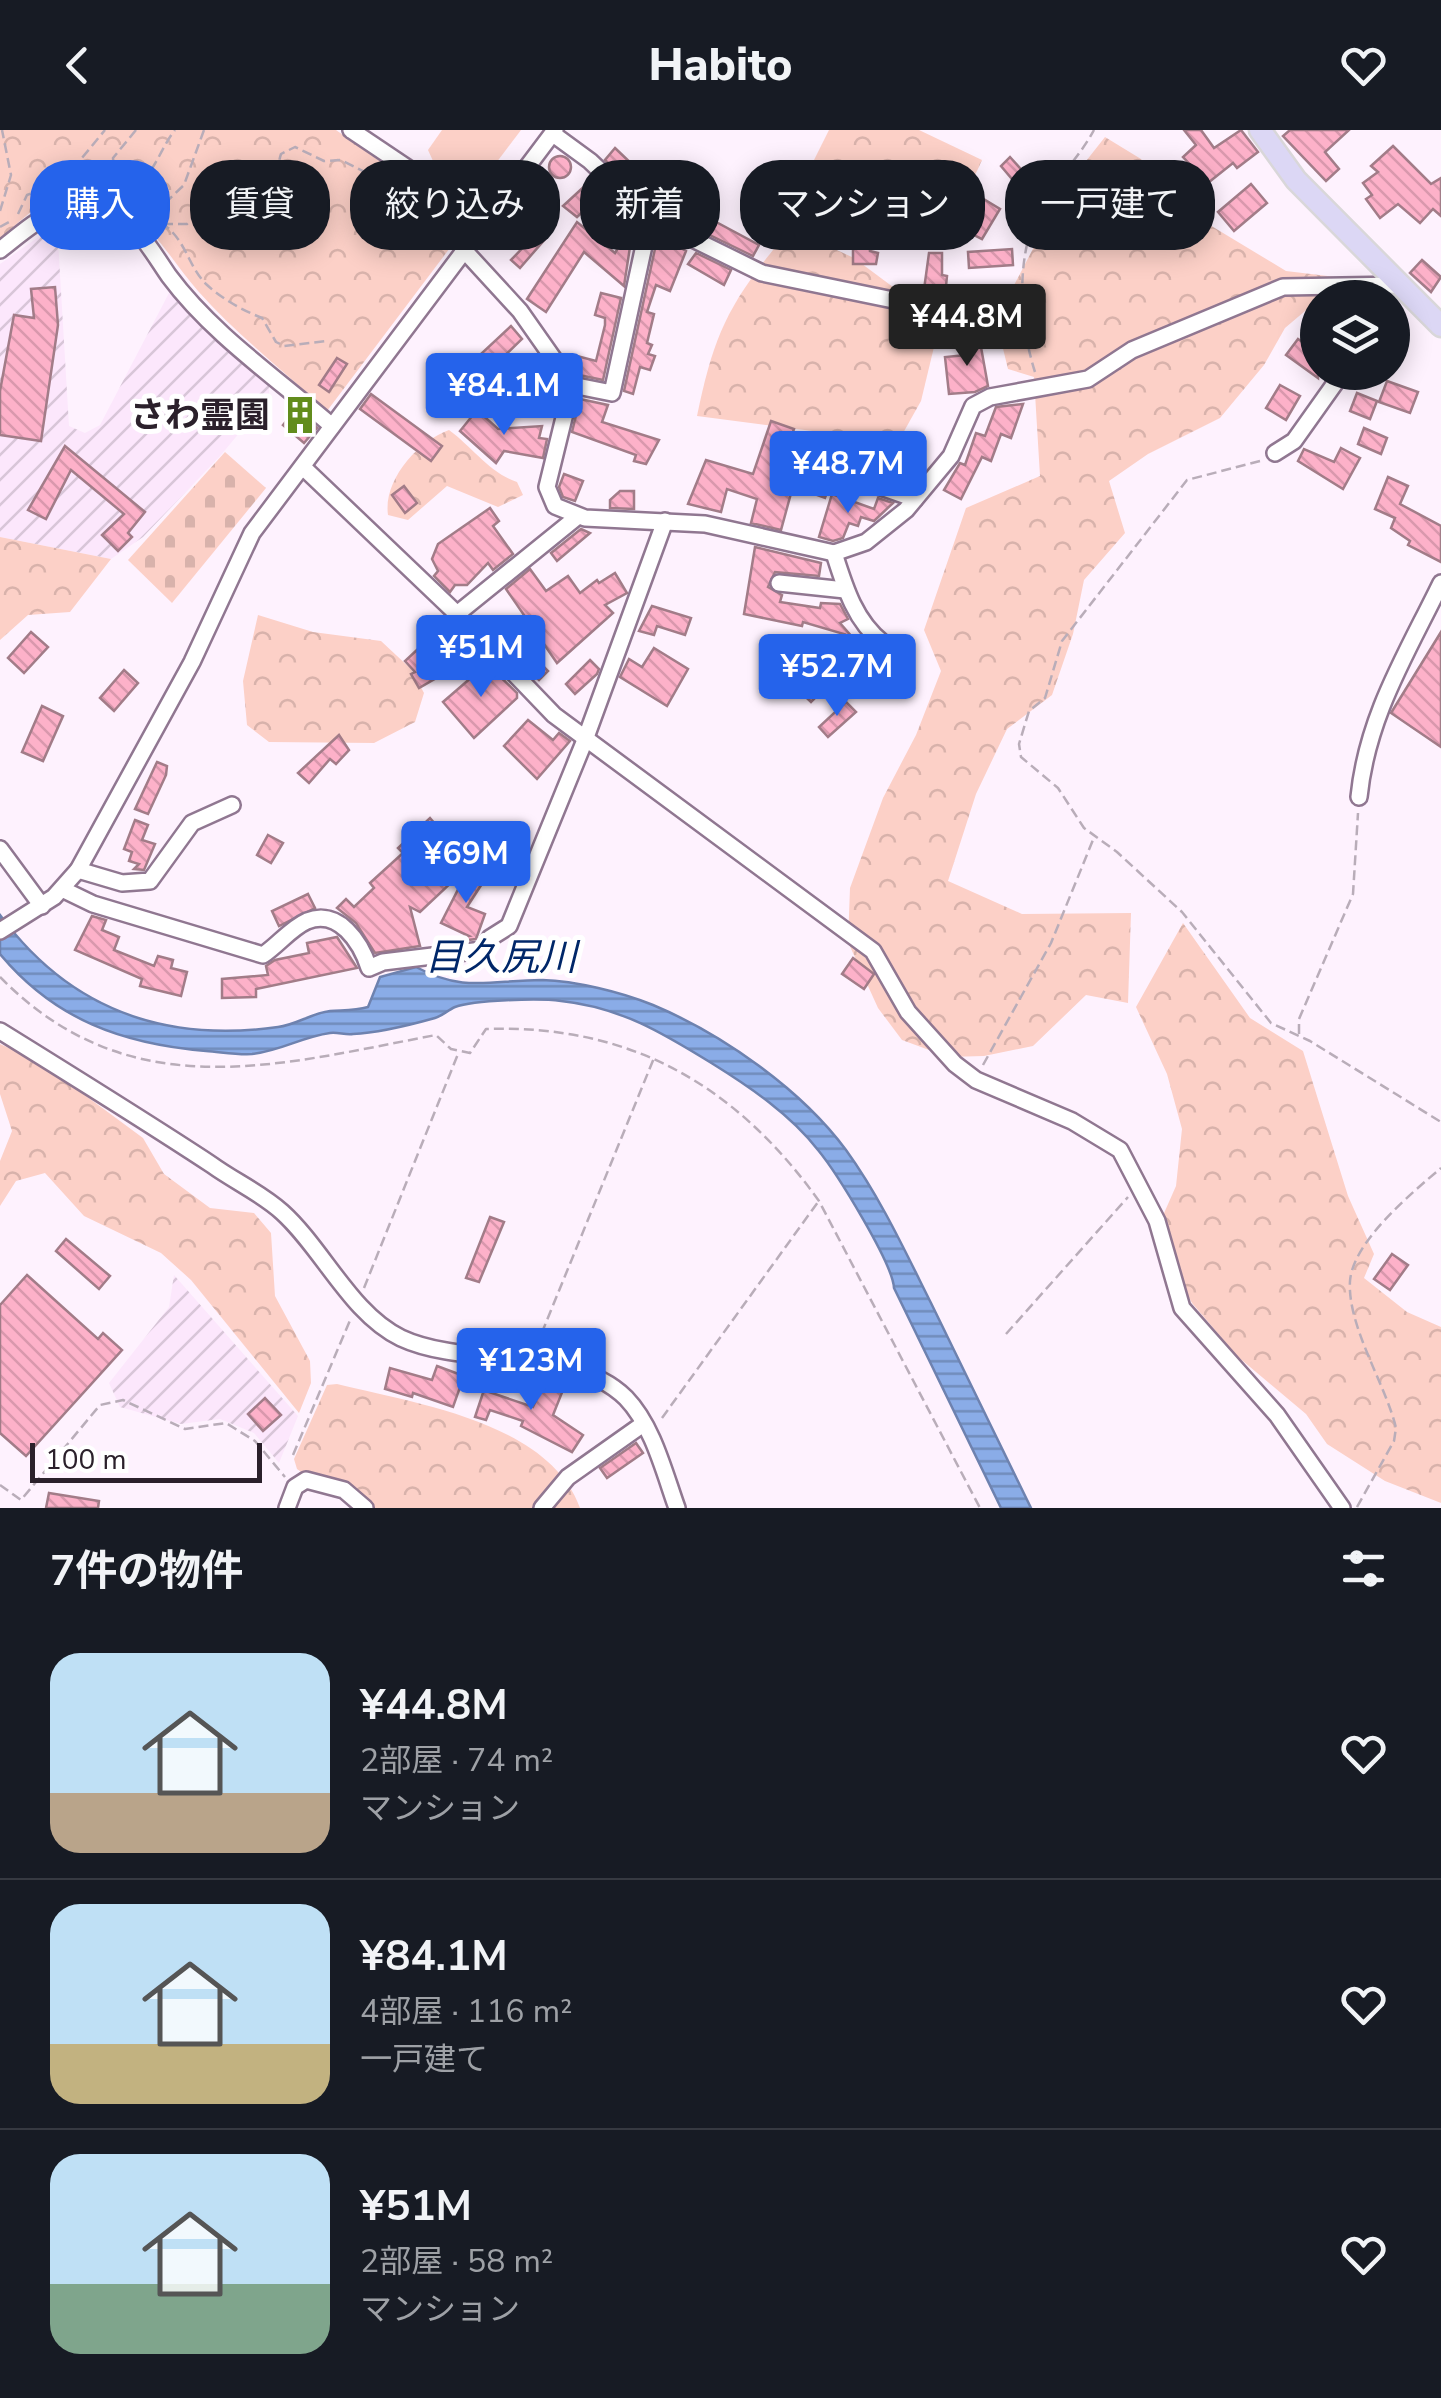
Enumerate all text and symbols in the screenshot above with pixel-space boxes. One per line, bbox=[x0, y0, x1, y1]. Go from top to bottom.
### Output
text: Habito bbox=[648, 35, 793, 96]
icon: back bbox=[50, 38, 105, 93]
icon: heart bbox=[1336, 38, 1391, 93]
chip: 購入 bbox=[30, 160, 170, 250]
chip: 賃貸 bbox=[190, 160, 330, 250]
chip: 絞り込み bbox=[350, 160, 560, 250]
chip: 新着 bbox=[580, 160, 720, 250]
chip: マンション bbox=[740, 160, 985, 250]
chip: 一戸建て bbox=[1005, 160, 1215, 250]
map controls bbox=[1300, 280, 1410, 390]
button: layers bbox=[1300, 280, 1410, 390]
pin: ¥44.8M bbox=[886, 284, 1048, 369]
text: ¥44.8M bbox=[911, 295, 1023, 338]
pin: ¥84.1M bbox=[423, 353, 585, 438]
text: ¥84.1M bbox=[448, 364, 560, 407]
place label: さわ霊園 bbox=[130, 392, 270, 439]
building icon: さわ霊園 bbox=[279, 394, 321, 436]
pin: ¥48.7M bbox=[767, 431, 929, 516]
text: ¥48.7M bbox=[792, 442, 904, 485]
pin: ¥51M bbox=[422, 615, 540, 700]
text: ¥51M bbox=[438, 626, 524, 669]
pin: ¥52.7M bbox=[756, 634, 918, 719]
text: ¥52.7M bbox=[781, 645, 893, 688]
pin: ¥69M bbox=[407, 821, 525, 906]
text: ¥69M bbox=[423, 832, 509, 875]
water label: 目久尻川 bbox=[425, 932, 581, 983]
pin: ¥123M bbox=[461, 1328, 601, 1413]
text: ¥123M bbox=[479, 1339, 583, 1382]
scale bar bbox=[30, 1438, 262, 1482]
text: 100 m bbox=[45, 1441, 127, 1479]
icon: filters bbox=[1336, 1541, 1391, 1596]
text: 7件の物件 bbox=[50, 1543, 243, 1600]
text: ¥44.8M bbox=[360, 1677, 508, 1734]
icon: home bbox=[130, 1693, 250, 1813]
icon: heart bbox=[1336, 1726, 1391, 1781]
text: 2部屋 · 74 m² bbox=[360, 1739, 553, 1782]
text: マンション bbox=[360, 1787, 520, 1830]
text: ¥84.1M bbox=[360, 1928, 508, 1985]
icon: home bbox=[130, 1944, 250, 2064]
icon: heart bbox=[1336, 1977, 1391, 2032]
text: 4部屋 · 116 m² bbox=[360, 1990, 572, 2033]
text: 一戸建て bbox=[360, 2038, 488, 2081]
text: ¥51M bbox=[360, 2178, 472, 2235]
icon: home bbox=[130, 2194, 250, 2314]
icon: heart bbox=[1336, 2227, 1391, 2282]
text: 2部屋 · 58 m² bbox=[360, 2240, 553, 2283]
text: マンション bbox=[360, 2288, 520, 2331]

